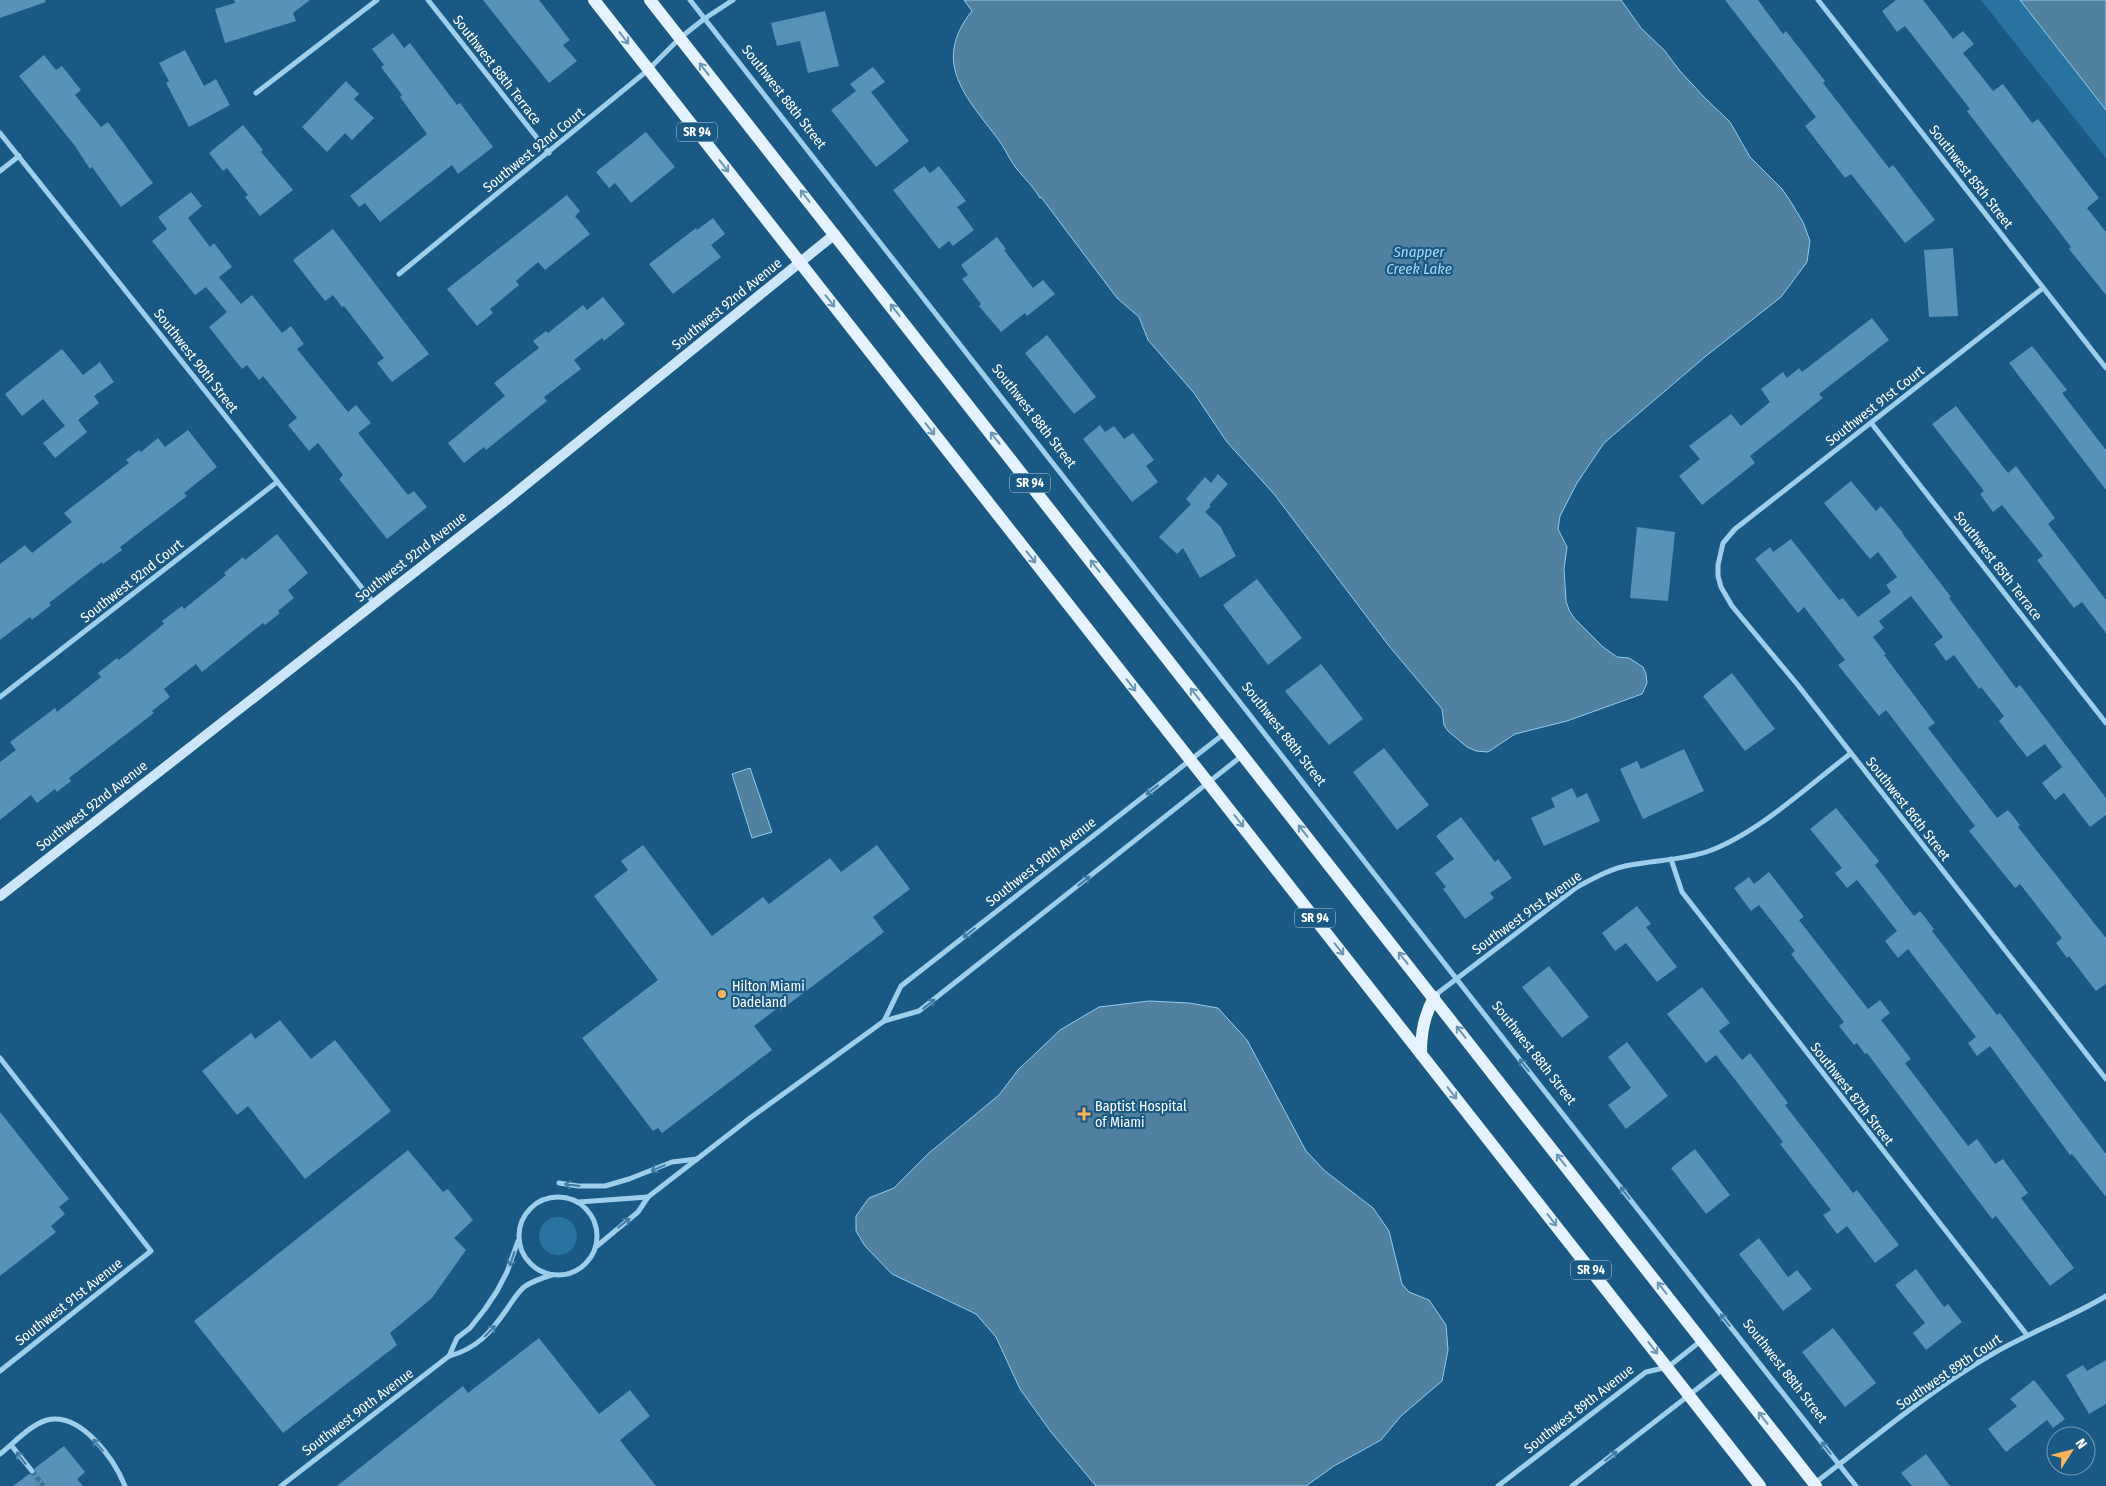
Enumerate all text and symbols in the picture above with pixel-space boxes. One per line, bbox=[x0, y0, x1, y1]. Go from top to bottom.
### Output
street label: Southwest 88th Terrace bbox=[449, 12, 545, 128]
one-way arrow bbox=[618, 32, 629, 45]
street label: Southwest 88th Street bbox=[738, 42, 830, 153]
one-way arrow bbox=[698, 63, 709, 76]
street label: Southwest 92nd Court bbox=[480, 104, 588, 196]
road number: SR 94 bbox=[677, 122, 717, 142]
street label: Southwest 85th Street bbox=[1925, 122, 2017, 232]
one-way arrow bbox=[719, 160, 730, 173]
one-way arrow bbox=[799, 190, 810, 203]
water label: Snapper Creek Lake bbox=[1386, 243, 1452, 278]
street label: Southwest 92nd Avenue bbox=[669, 254, 785, 354]
one-way arrow bbox=[825, 294, 835, 308]
one-way arrow bbox=[889, 304, 900, 317]
street label: Southwest 90th Street bbox=[150, 306, 242, 417]
street label: Southwest 88th Street bbox=[988, 361, 1080, 472]
street label: Southwest 91st Court bbox=[1822, 362, 1928, 450]
one-way arrow bbox=[925, 422, 936, 435]
one-way arrow bbox=[989, 432, 1000, 445]
road number: SR 94 bbox=[1010, 473, 1050, 492]
street label: Southwest 92nd Avenue bbox=[352, 508, 470, 606]
street label: Southwest 85th Terrace bbox=[1950, 508, 2046, 624]
street label: Southwest 92nd Court bbox=[77, 535, 187, 626]
one-way arrow bbox=[1025, 550, 1036, 563]
one-way arrow bbox=[1090, 559, 1100, 573]
one-way arrow bbox=[1125, 678, 1136, 691]
street label: Southwest 88th Street bbox=[1238, 679, 1330, 790]
one-way arrow bbox=[1190, 688, 1201, 701]
street label: Southwest 86th Street bbox=[1862, 754, 1954, 865]
street label: Southwest 92nd Avenue bbox=[33, 757, 151, 855]
one-way arrow bbox=[1146, 784, 1159, 795]
street label: Southwest 90th Avenue bbox=[983, 814, 1099, 910]
one-way arrow bbox=[1233, 814, 1244, 827]
one-way arrow bbox=[1297, 825, 1308, 838]
street label: Southwest 91st Avenue bbox=[1469, 867, 1585, 959]
one-way arrow bbox=[1078, 875, 1091, 886]
road number: SR 94 bbox=[1295, 908, 1335, 928]
one-way arrow bbox=[963, 928, 976, 939]
one-way arrow bbox=[1333, 942, 1344, 955]
one-way arrow bbox=[1398, 952, 1409, 965]
place label: Hilton Miami Dadeland bbox=[732, 978, 805, 1011]
marker: Hilton Miami Dadeland bbox=[716, 988, 728, 1000]
one-way arrow bbox=[922, 998, 935, 1009]
street label: Southwest 88th Street bbox=[1488, 998, 1580, 1109]
one-way arrow bbox=[1456, 1026, 1467, 1039]
street label: Southwest 87th Street bbox=[1807, 1039, 1898, 1149]
one-way arrow bbox=[1519, 1058, 1529, 1072]
one-way arrow bbox=[1446, 1086, 1457, 1099]
place label: Baptist Hospital of Miami bbox=[1095, 1098, 1187, 1131]
marker: Baptist Hospital of Miami bbox=[1077, 1107, 1091, 1121]
one-way arrow bbox=[1556, 1154, 1567, 1167]
one-way arrow bbox=[651, 1163, 666, 1173]
one-way arrow bbox=[564, 1180, 580, 1190]
one-way arrow bbox=[1619, 1187, 1630, 1200]
one-way arrow bbox=[1547, 1213, 1558, 1226]
one-way arrow bbox=[617, 1218, 631, 1228]
one-way arrow bbox=[506, 1250, 516, 1266]
street label: Southwest 91st Avenue bbox=[12, 1255, 126, 1349]
road number: SR 94 bbox=[1571, 1260, 1611, 1280]
one-way arrow bbox=[1656, 1282, 1667, 1295]
one-way arrow bbox=[1720, 1314, 1731, 1327]
street label: Southwest 88th Street bbox=[1739, 1316, 1831, 1427]
one-way arrow bbox=[484, 1325, 496, 1337]
street label: Southwest 89th Court bbox=[1893, 1330, 2005, 1414]
one-way arrow bbox=[1647, 1341, 1658, 1354]
street label: Southwest 89th Avenue bbox=[1521, 1361, 1637, 1457]
street label: Southwest 90th Avenue bbox=[299, 1365, 417, 1459]
one-way arrow bbox=[1758, 1412, 1769, 1425]
north arrow bbox=[2046, 1426, 2096, 1476]
text: N bbox=[2072, 1435, 2090, 1452]
one-way arrow bbox=[93, 1439, 104, 1452]
one-way arrow bbox=[1821, 1441, 1832, 1454]
one-way arrow bbox=[1604, 1451, 1617, 1462]
one-way arrow bbox=[16, 1452, 27, 1465]

